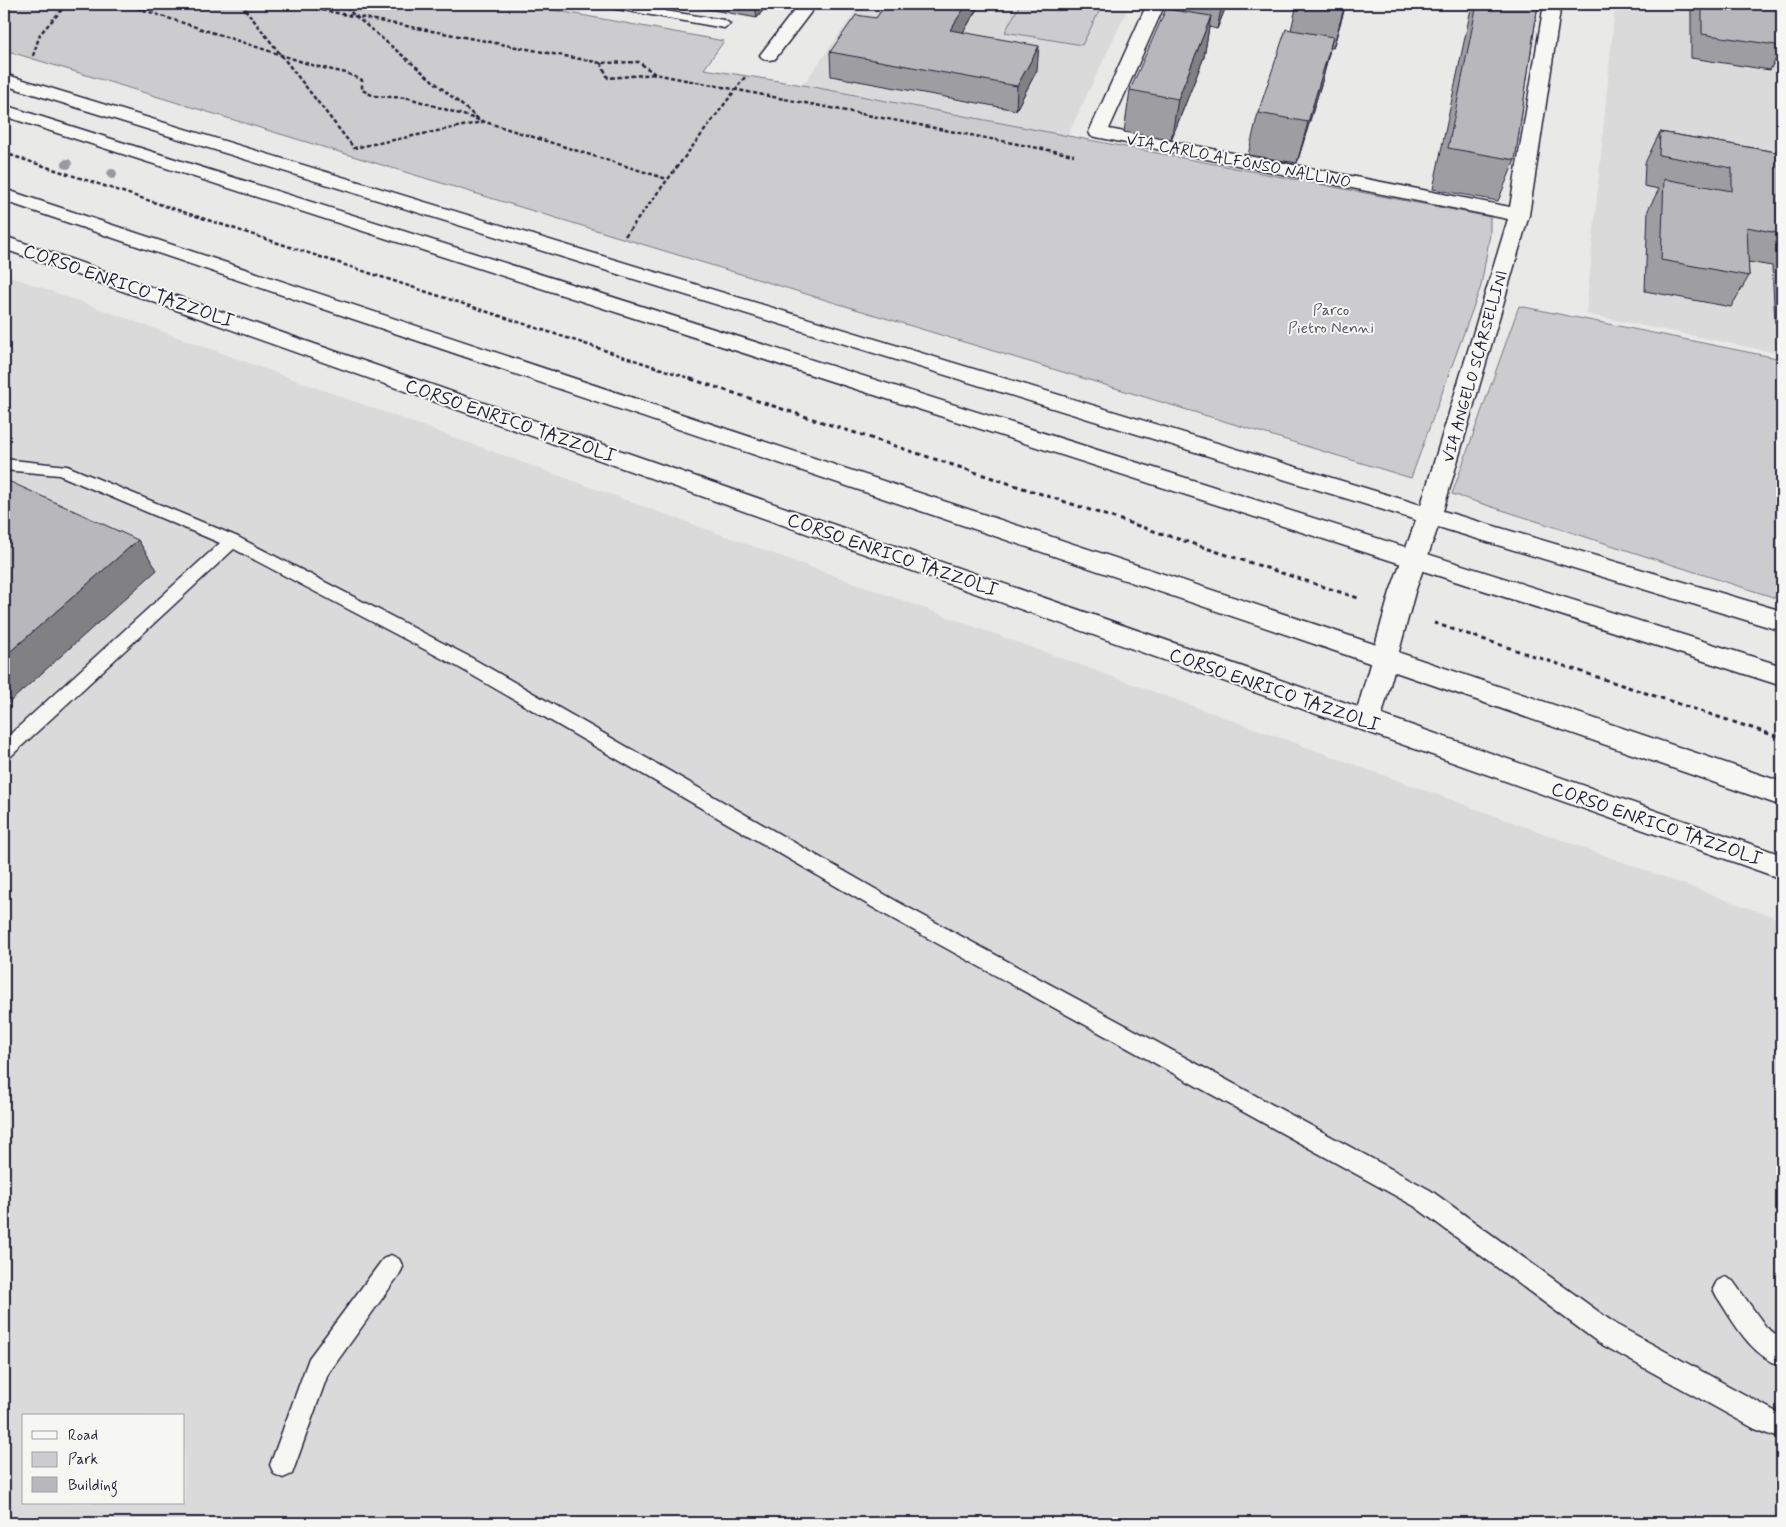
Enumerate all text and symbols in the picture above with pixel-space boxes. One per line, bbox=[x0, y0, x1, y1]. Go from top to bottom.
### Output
street label: VIA CARLO ALFONSO NALLINO bbox=[1125, 129, 1353, 194]
street label: CORSO ENRICO TAZZOLI bbox=[20, 239, 237, 334]
street label: VIA ANGELO SCARSELLINI bbox=[1438, 268, 1513, 465]
park label: Parco Pietro Nenni bbox=[1288, 300, 1374, 339]
street label: CORSO ENRICO TAZZOLI bbox=[402, 374, 619, 469]
street label: CORSO ENRICO TAZZOLI bbox=[784, 508, 1001, 603]
street label: CORSO ENRICO TAZZOLI bbox=[1166, 643, 1383, 738]
street label: CORSO ENRICO TAZZOLI bbox=[1548, 777, 1765, 872]
legend bbox=[22, 1414, 185, 1504]
text: Road bbox=[68, 1426, 98, 1446]
text: Park bbox=[68, 1450, 98, 1470]
text: Building bbox=[68, 1476, 118, 1497]

